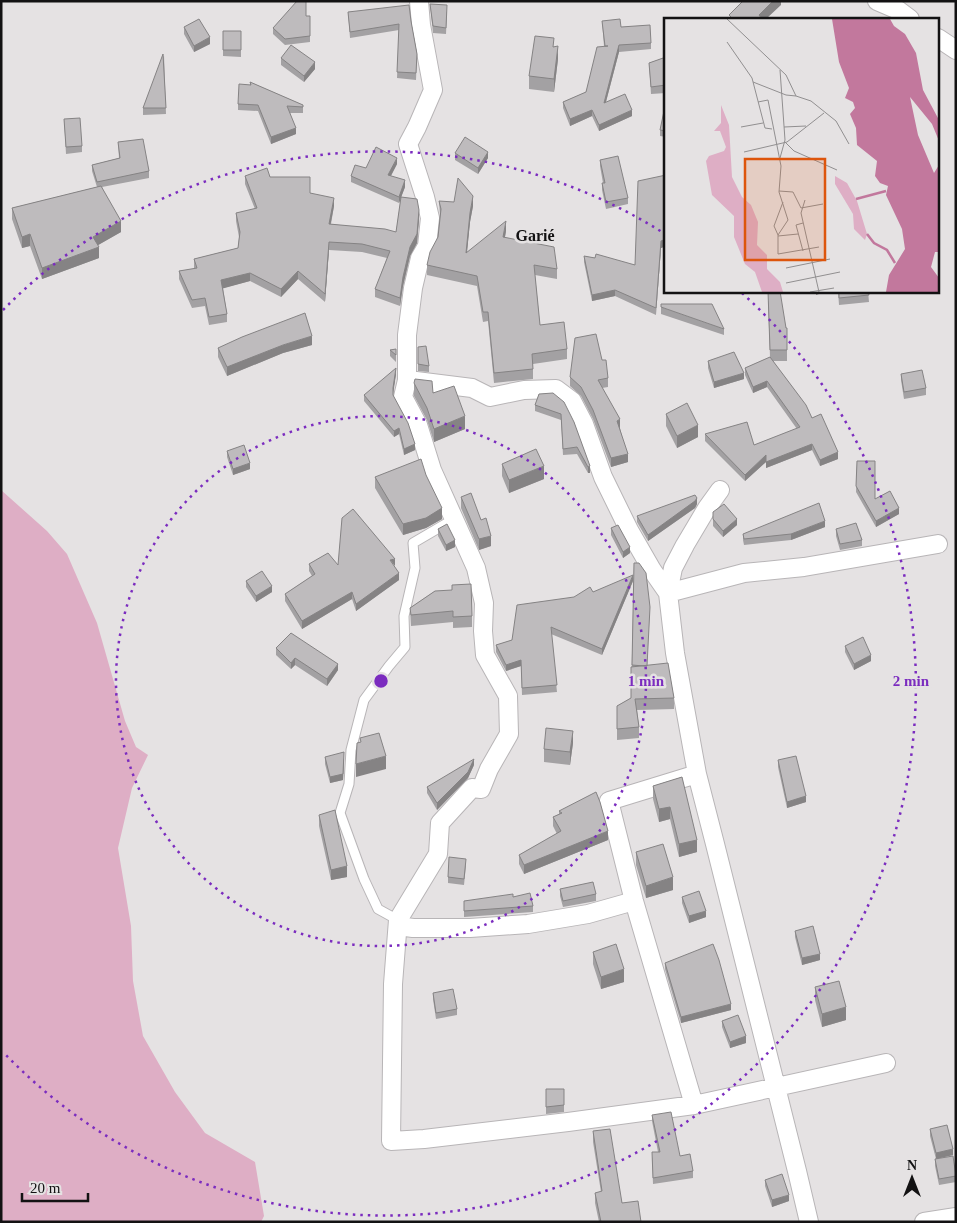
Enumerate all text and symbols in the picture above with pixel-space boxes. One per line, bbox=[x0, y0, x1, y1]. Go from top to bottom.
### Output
inset map bbox=[664, 18, 940, 292]
district label: Garié bbox=[515, 227, 555, 244]
centre of rings bbox=[372, 672, 390, 690]
text: 1 min bbox=[628, 673, 665, 689]
text: 2 min bbox=[893, 673, 930, 689]
north arrow bbox=[887, 1153, 937, 1203]
text: N bbox=[907, 1158, 917, 1173]
scale bar bbox=[22, 1170, 89, 1202]
text: 20 m bbox=[30, 1180, 61, 1196]

